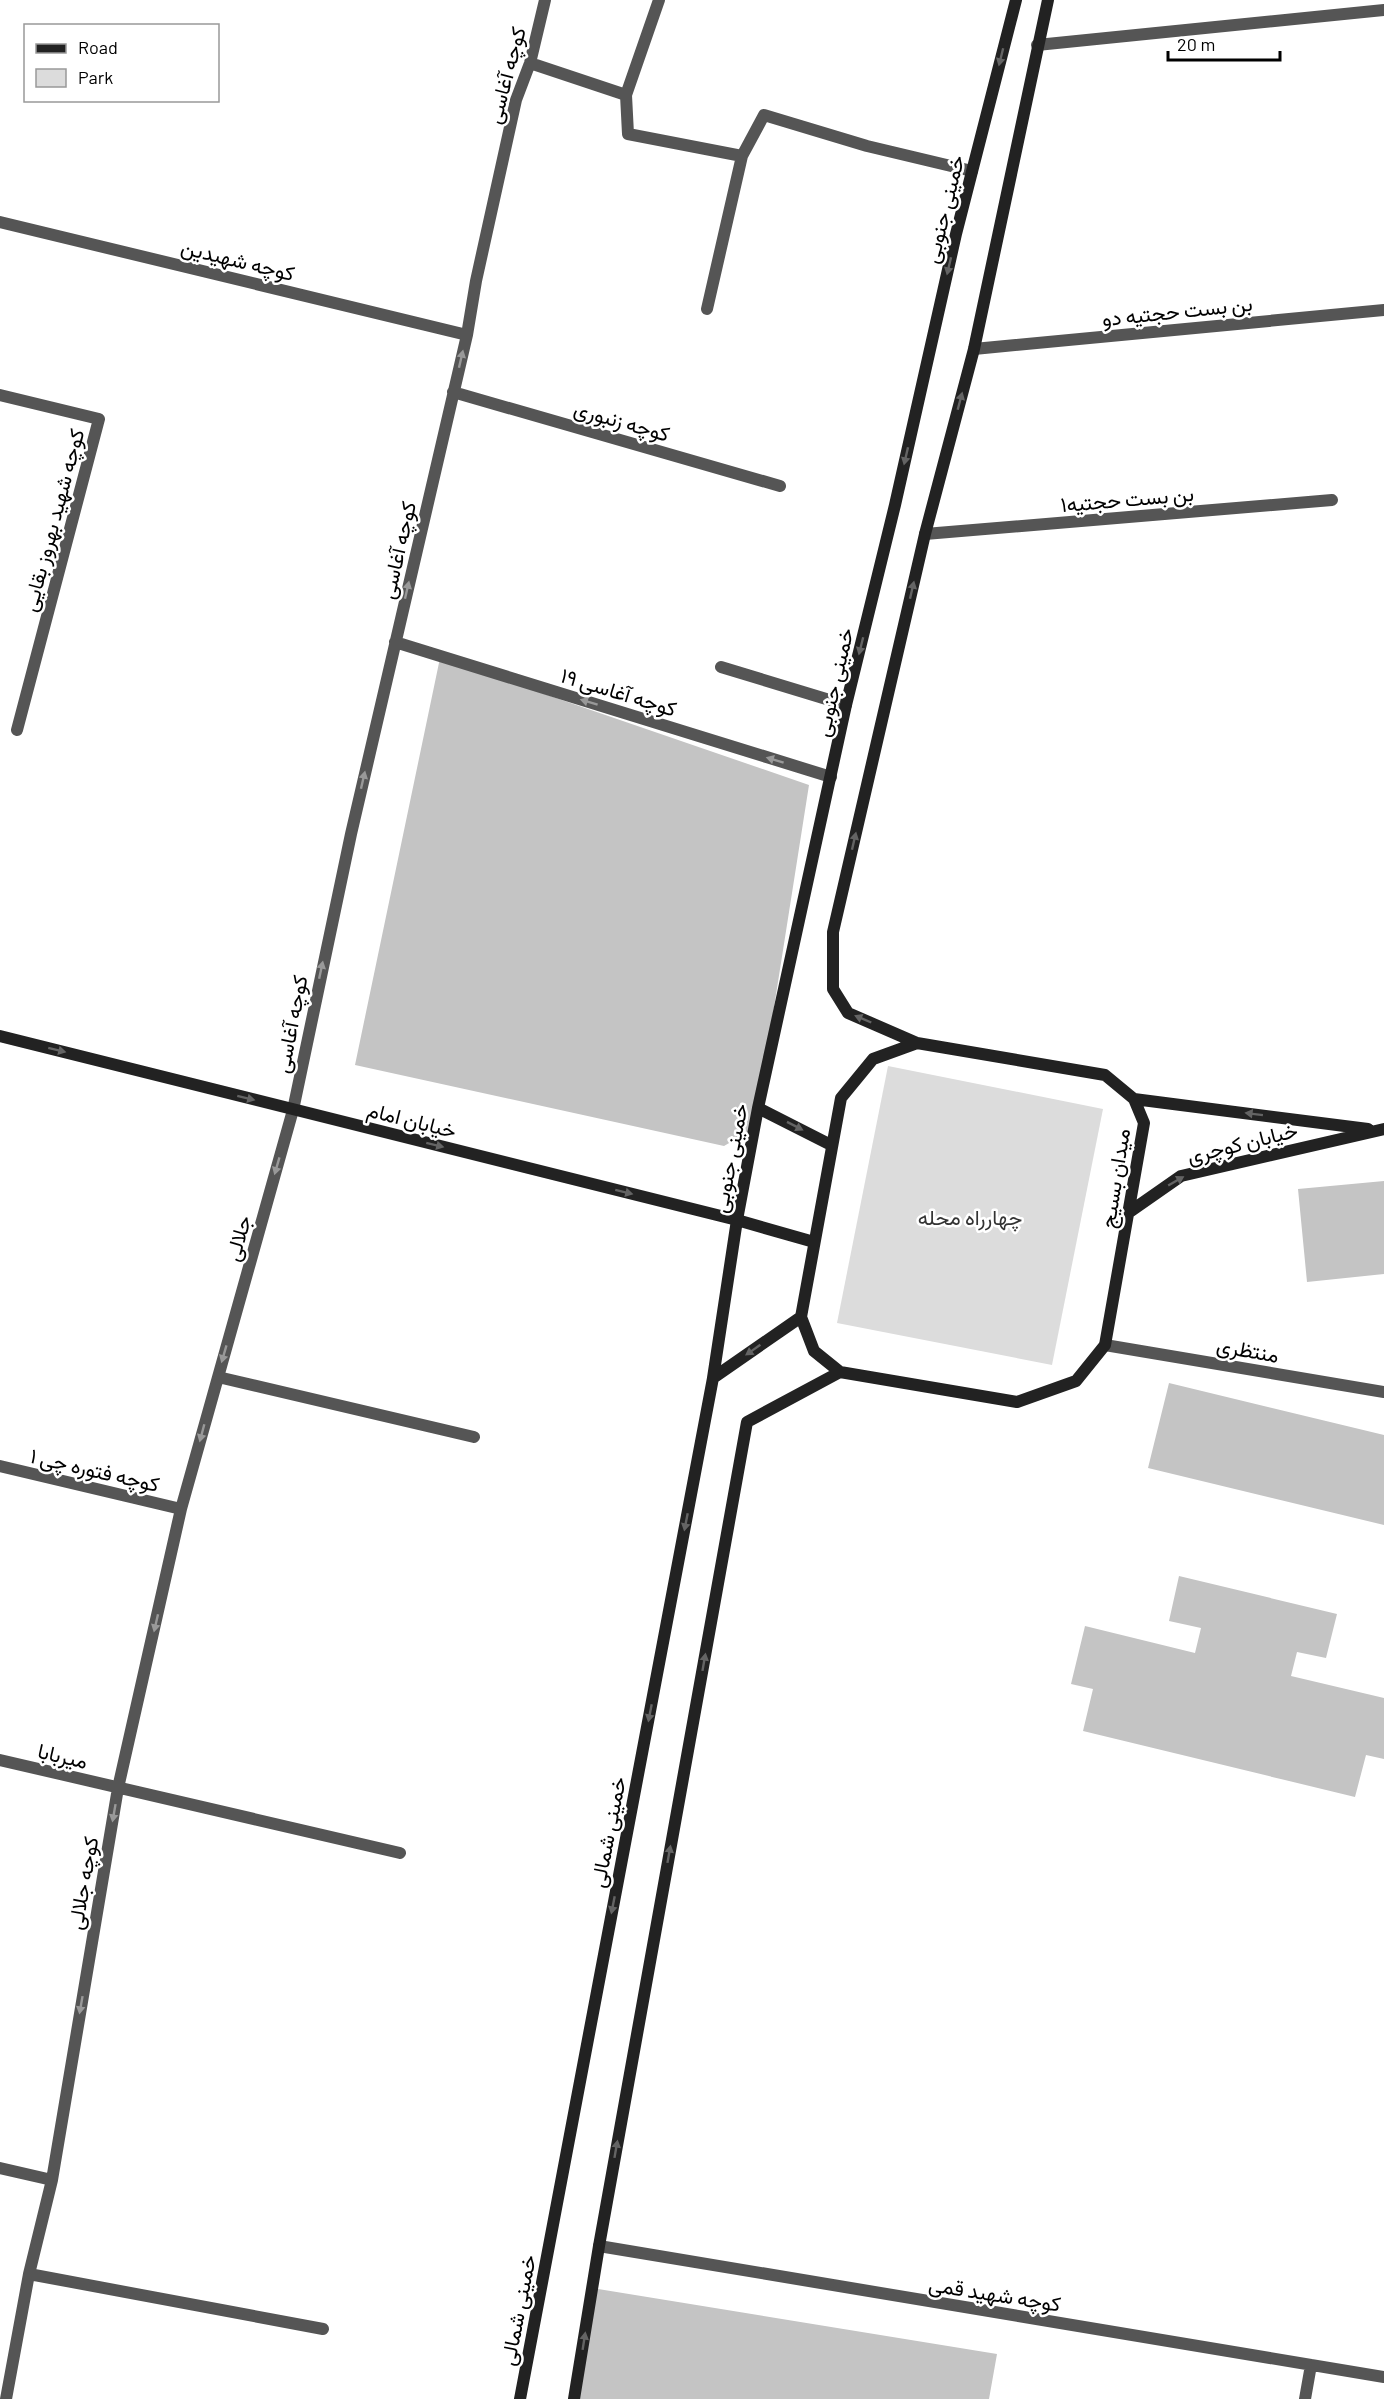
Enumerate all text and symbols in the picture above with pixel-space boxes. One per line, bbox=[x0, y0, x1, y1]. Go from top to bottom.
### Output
legend bbox=[24, 24, 219, 102]
street label: کوچه آغاسی bbox=[480, 24, 533, 127]
scale bar bbox=[1168, 24, 1280, 62]
text: 20 m bbox=[1177, 33, 1215, 55]
text: Road bbox=[78, 36, 118, 58]
one-way arrow bbox=[996, 48, 1006, 66]
text: Park bbox=[78, 66, 113, 88]
street label: خمینی جنوبی bbox=[917, 152, 970, 266]
street label: کوچه شهیدین bbox=[178, 233, 297, 288]
one-way arrow bbox=[944, 257, 953, 276]
street label: بن بست حجتیه دو bbox=[1101, 290, 1254, 332]
one-way arrow bbox=[457, 350, 467, 368]
one-way arrow bbox=[956, 392, 966, 410]
street label: کوچه زنبوری bbox=[571, 394, 673, 448]
street label: کوچه شهید بهروز بقایی bbox=[16, 426, 91, 615]
one-way arrow bbox=[901, 447, 910, 466]
street label: بن بست حجتیه۱ bbox=[1059, 480, 1195, 517]
street label: کوچه آغاسی bbox=[374, 499, 423, 602]
one-way arrow bbox=[908, 580, 918, 599]
one-way arrow bbox=[403, 581, 413, 599]
street label: خمینی جنوبی bbox=[808, 625, 860, 739]
one-way arrow bbox=[855, 637, 865, 655]
street label: کوچه آغاسی ۱۹ bbox=[557, 662, 680, 723]
one-way arrow bbox=[580, 697, 598, 706]
one-way arrow bbox=[766, 755, 784, 764]
one-way arrow bbox=[359, 771, 369, 789]
one-way arrow bbox=[849, 832, 859, 850]
one-way arrow bbox=[317, 960, 326, 979]
street label: کوچه آغاسی bbox=[268, 973, 315, 1076]
one-way arrow bbox=[854, 1014, 872, 1024]
one-way arrow bbox=[48, 1045, 66, 1055]
one-way arrow bbox=[237, 1093, 255, 1103]
street label: خیابان امام bbox=[364, 1096, 459, 1145]
street label: خمینی جنوبی bbox=[706, 1101, 754, 1215]
one-way arrow bbox=[1245, 1110, 1264, 1119]
street label: خیابان کوچری bbox=[1184, 1116, 1301, 1171]
one-way arrow bbox=[786, 1121, 804, 1131]
street label: میدان بسیج bbox=[1094, 1126, 1137, 1230]
one-way arrow bbox=[426, 1141, 444, 1150]
one-way arrow bbox=[272, 1157, 282, 1175]
one-way arrow bbox=[1168, 1175, 1184, 1186]
one-way arrow bbox=[615, 1187, 633, 1197]
park label: چهارراه محله bbox=[918, 1204, 1022, 1232]
street label: جلالی bbox=[219, 1212, 256, 1264]
street label: منتظری bbox=[1215, 1331, 1281, 1369]
one-way arrow bbox=[746, 1344, 762, 1356]
one-way arrow bbox=[219, 1345, 229, 1363]
one-way arrow bbox=[197, 1424, 207, 1443]
street label: کوچه فتوره چی ۱ bbox=[27, 1442, 162, 1499]
one-way arrow bbox=[681, 1513, 690, 1532]
one-way arrow bbox=[150, 1614, 160, 1632]
one-way arrow bbox=[700, 1652, 709, 1671]
one-way arrow bbox=[645, 1704, 654, 1723]
street label: میربابا bbox=[35, 1737, 90, 1775]
street label: خمینی شمالی bbox=[584, 1774, 631, 1890]
one-way arrow bbox=[109, 1804, 118, 1823]
street label: کوچه جلالی bbox=[62, 1834, 105, 1932]
one-way arrow bbox=[665, 1844, 674, 1863]
one-way arrow bbox=[608, 1896, 617, 1915]
one-way arrow bbox=[77, 1996, 86, 2015]
one-way arrow bbox=[612, 2139, 621, 2158]
street label: خمینی شمالی bbox=[494, 2252, 541, 2368]
street label: کوچه شهید قمی bbox=[927, 2270, 1063, 2319]
one-way arrow bbox=[579, 2332, 588, 2351]

